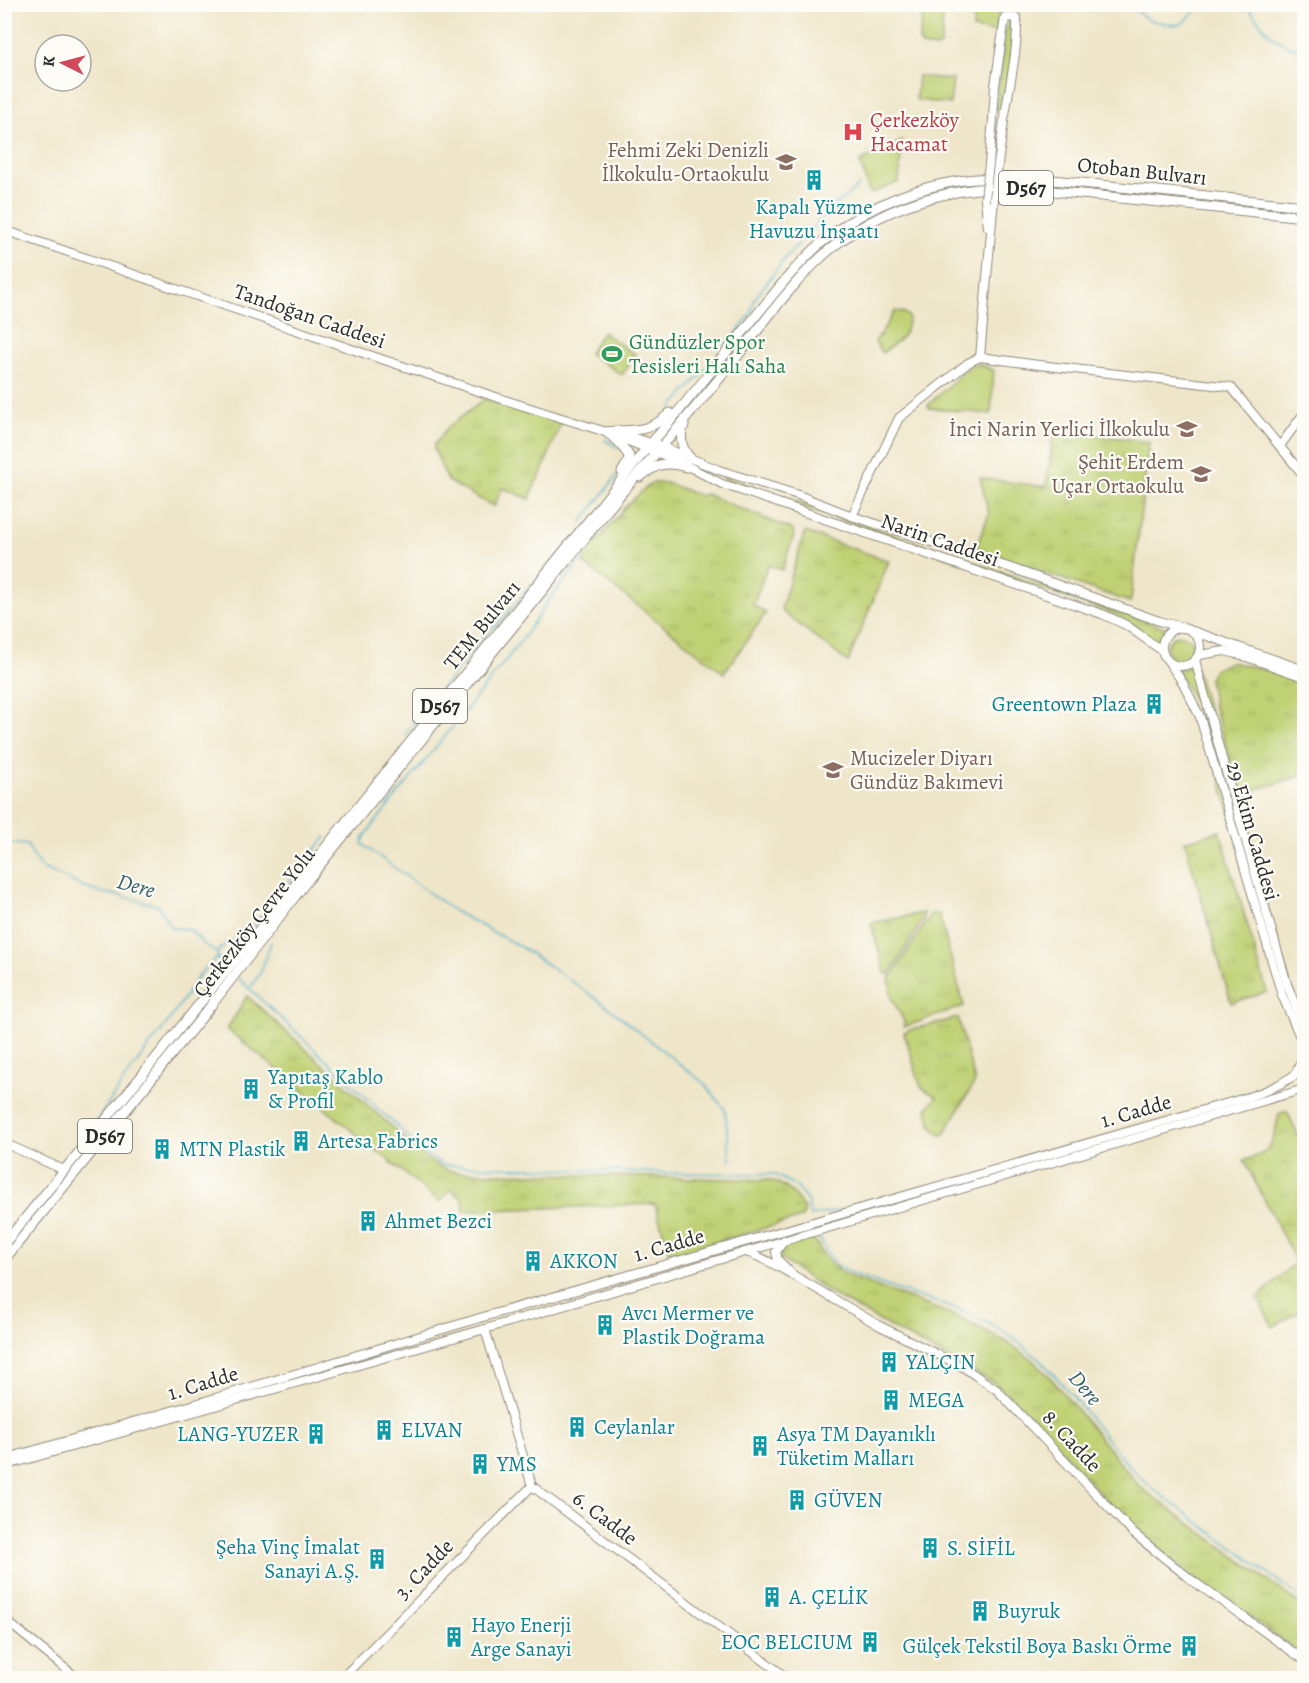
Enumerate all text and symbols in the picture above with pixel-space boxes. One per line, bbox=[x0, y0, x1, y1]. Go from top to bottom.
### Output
north arrow bbox=[33, 33, 93, 93]
text: K bbox=[38, 55, 61, 68]
place label: Çerkezköy Hacamat bbox=[870, 106, 959, 158]
hospital icon: Çerkezköy Hacamat bbox=[841, 120, 865, 144]
place label: Fehmi Zeki Denizli İlkokulu-Ortaokulu bbox=[602, 136, 770, 188]
school or university icon: Fehmi Zeki Denizli İlkokulu-Ortaokulu bbox=[774, 150, 798, 174]
street label: Otoban Bulvarı bbox=[1076, 150, 1208, 192]
building icon: Kapalı Yüzme Havuzu İnşaatı bbox=[802, 168, 826, 192]
road number: D567 bbox=[999, 171, 1053, 205]
place label: Kapalı Yüzme Havuzu İnşaatı bbox=[749, 193, 879, 245]
street label: Tandoğan Caddesi bbox=[231, 277, 390, 355]
place label: Gündüzler Spor Tesisleri Halı Saha bbox=[629, 328, 786, 380]
sports icon: Gündüzler Spor Tesisleri Halı Saha bbox=[600, 342, 624, 366]
place label: İnci Narin Yerlici İlkokulu bbox=[949, 415, 1171, 443]
school or university icon: İnci Narin Yerlici İlkokulu bbox=[1175, 417, 1199, 441]
place label: Şehit Erdem Uçar Ortaokulu bbox=[1052, 448, 1185, 500]
school or university icon: Şehit Erdem Uçar Ortaokulu bbox=[1189, 462, 1213, 486]
street label: Narin Caddesi bbox=[877, 507, 1003, 573]
street label: TEM Bulvarı bbox=[437, 574, 527, 676]
road number: D567 bbox=[413, 689, 467, 723]
place label: Greentown Plaza bbox=[992, 690, 1137, 718]
building icon: Greentown Plaza bbox=[1142, 692, 1166, 716]
place label: Mucizeler Diyarı Gündüz Bakımevi bbox=[850, 744, 1004, 796]
school or university icon: Mucizeler Diyarı Gündüz Bakımevi bbox=[821, 758, 845, 782]
street label: 29 Ekim Caddesi bbox=[1220, 758, 1286, 904]
street label: Çerkezköy Çevre Yolu bbox=[187, 841, 322, 1003]
water label: Dere bbox=[114, 866, 159, 906]
place label: Yapıtaş Kablo & Profil bbox=[267, 1063, 383, 1115]
building icon: Yapıtaş Kablo & Profil bbox=[239, 1077, 263, 1101]
street label: 1. Cadde bbox=[1097, 1088, 1175, 1134]
road number: D567 bbox=[78, 1119, 132, 1153]
place label: Artesa Fabrics bbox=[317, 1127, 438, 1155]
building icon: Artesa Fabrics bbox=[289, 1129, 313, 1153]
place label: MTN Plastik bbox=[179, 1135, 286, 1163]
building icon: MTN Plastik bbox=[150, 1137, 174, 1161]
place label: Ahmet Bezci bbox=[384, 1207, 492, 1235]
building icon: Ahmet Bezci bbox=[356, 1209, 380, 1233]
street label: 1. Cadde bbox=[630, 1222, 708, 1268]
place label: AKKON bbox=[549, 1247, 618, 1275]
building icon: AKKON bbox=[521, 1249, 545, 1273]
place label: Avcı Mermer ve Plastik Doğrama bbox=[621, 1299, 765, 1351]
building icon: Avcı Mermer ve Plastik Doğrama bbox=[593, 1313, 617, 1337]
place label: YALÇIN bbox=[905, 1348, 975, 1376]
building icon: YALÇIN bbox=[877, 1350, 901, 1374]
street label: 1. Cadde bbox=[164, 1359, 242, 1407]
water label: Dere bbox=[1061, 1364, 1109, 1412]
place label: MEGA bbox=[908, 1386, 965, 1414]
building icon: MEGA bbox=[879, 1388, 903, 1412]
street label: 8. Cadde bbox=[1036, 1404, 1108, 1478]
place label: Ceylanlar bbox=[594, 1413, 675, 1441]
building icon: Ceylanlar bbox=[565, 1415, 589, 1439]
place label: ELVAN bbox=[401, 1416, 463, 1444]
building icon: ELVAN bbox=[372, 1418, 396, 1442]
place label: LANG-YUZER bbox=[177, 1420, 299, 1448]
place label: Asya TM Dayanıklı Tüketim Malları bbox=[776, 1420, 936, 1472]
building icon: LANG-YUZER bbox=[304, 1422, 328, 1446]
building icon: Asya TM Dayanıklı Tüketim Malları bbox=[748, 1434, 772, 1458]
place label: YMS bbox=[496, 1450, 537, 1478]
building icon: YMS bbox=[468, 1452, 492, 1476]
street label: 6. Cadde bbox=[567, 1484, 643, 1552]
place label: GÜVEN bbox=[814, 1486, 883, 1514]
building icon: GÜVEN bbox=[785, 1488, 809, 1512]
place label: Şeha Vinç İmalat Sanayi A.Ş. bbox=[216, 1533, 360, 1585]
street label: 3. Cadde bbox=[388, 1533, 460, 1605]
place label: S. SİFİL bbox=[947, 1534, 1015, 1562]
building icon: S. SİFİL bbox=[918, 1536, 942, 1560]
building icon: Şeha Vinç İmalat Sanayi A.Ş. bbox=[365, 1547, 389, 1571]
place label: A. ÇELİK bbox=[788, 1583, 868, 1611]
building icon: A. ÇELİK bbox=[760, 1585, 784, 1609]
place label: Buyruk bbox=[997, 1597, 1061, 1625]
building icon: Buyruk bbox=[968, 1599, 992, 1623]
place label: Hayo Enerji Arge Sanayi bbox=[470, 1611, 572, 1663]
building icon: Hayo Enerji Arge Sanayi bbox=[442, 1625, 466, 1649]
place label: EOC BELCIUM bbox=[721, 1628, 853, 1656]
building icon: EOC BELCIUM bbox=[858, 1630, 882, 1654]
place label: Gülçek Tekstil Boya Baskı Örme bbox=[903, 1632, 1172, 1660]
building icon: Gülçek Tekstil Boya Baskı Örme bbox=[1177, 1634, 1201, 1658]

